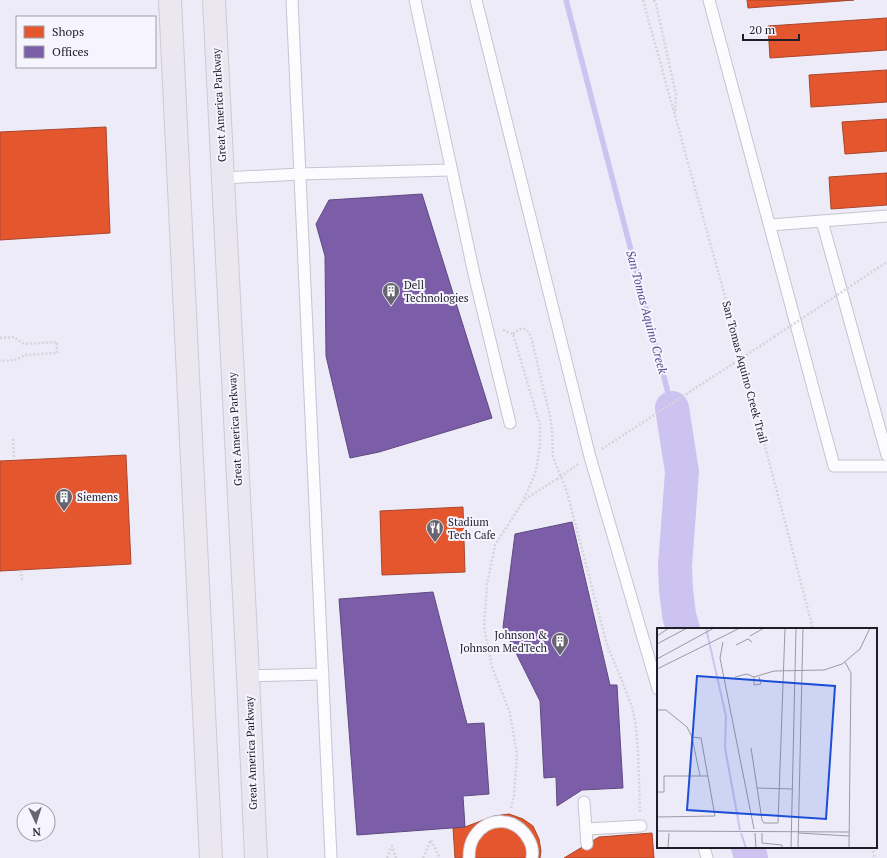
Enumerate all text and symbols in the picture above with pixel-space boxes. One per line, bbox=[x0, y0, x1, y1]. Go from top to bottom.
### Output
legend bbox=[16, 16, 156, 68]
scale bar bbox=[743, 16, 799, 42]
text: 20 m bbox=[749, 22, 776, 37]
text: Shops bbox=[52, 24, 84, 39]
text: Offices bbox=[52, 44, 89, 59]
street label: Great America Parkway bbox=[209, 47, 229, 162]
water label: San Tomas Aquino Creek bbox=[623, 249, 671, 376]
place label: Dell Technologies bbox=[404, 278, 469, 305]
building icon: Dell Technologies bbox=[381, 281, 401, 306]
street label: San Tomas Aquino Creek Trail bbox=[719, 299, 771, 445]
street label: Great America Parkway bbox=[225, 371, 245, 486]
building icon: Siemens bbox=[54, 487, 74, 512]
place label: Siemens bbox=[77, 490, 118, 504]
place label: Stadium Tech Cafe bbox=[448, 515, 496, 542]
restaurant icon: Stadium Tech Cafe bbox=[425, 518, 445, 543]
place label: Johnson & Johnson MedTech bbox=[460, 628, 548, 655]
inset map bbox=[657, 628, 877, 848]
building icon: Johnson & Johnson MedTech bbox=[550, 631, 570, 656]
street label: Great America Parkway bbox=[242, 695, 260, 810]
north arrow bbox=[16, 802, 56, 842]
text: N bbox=[31, 825, 41, 839]

